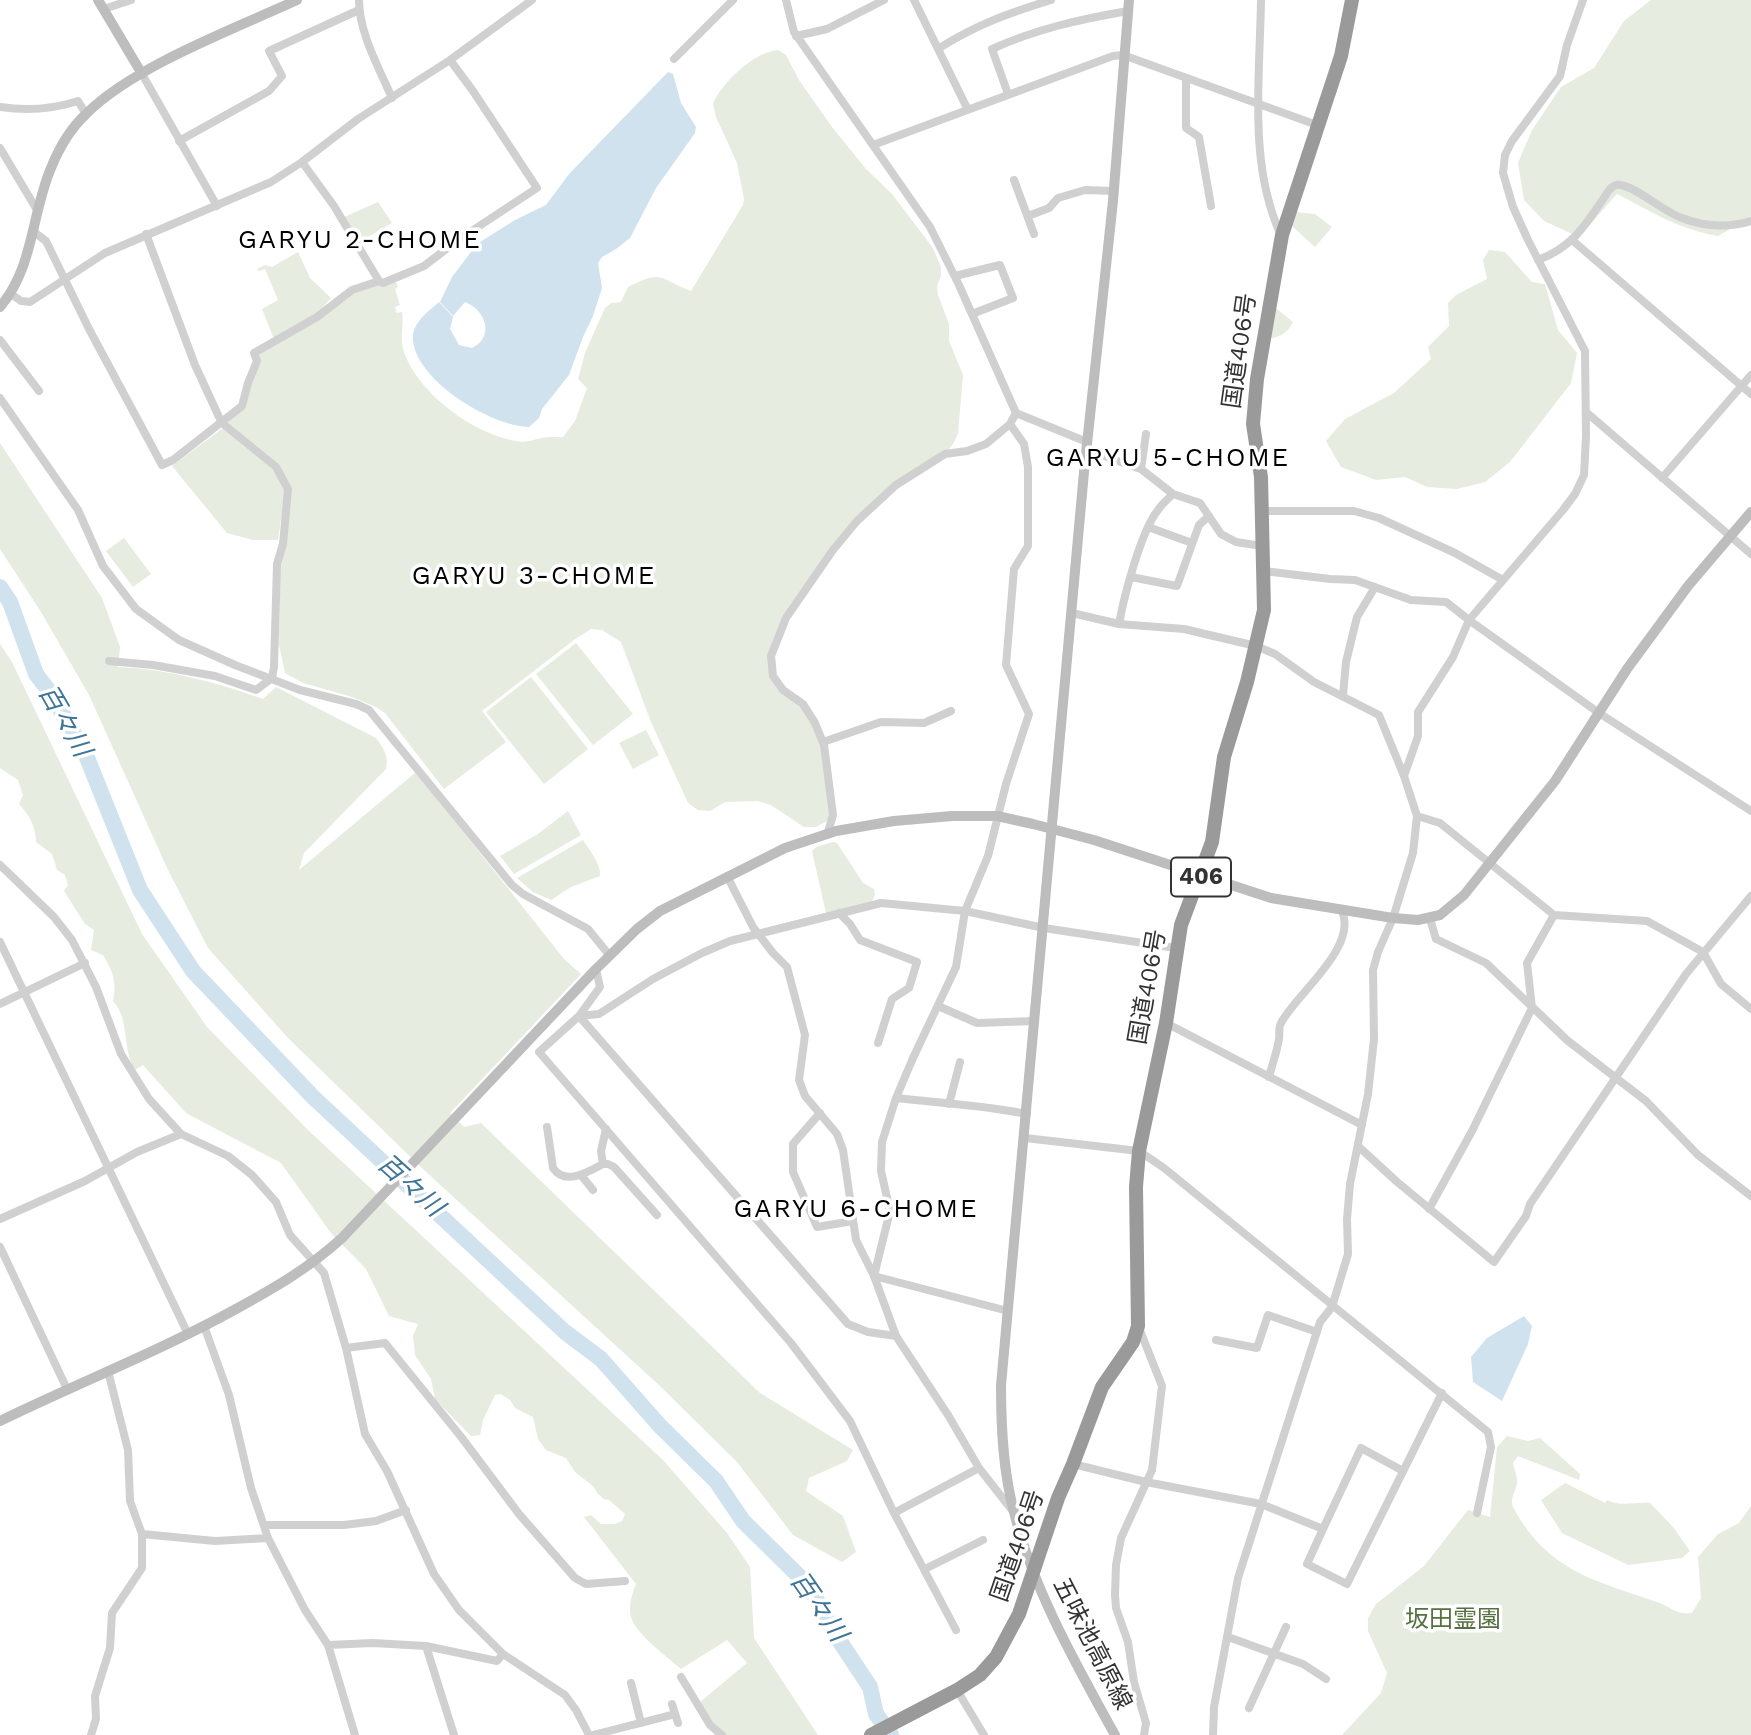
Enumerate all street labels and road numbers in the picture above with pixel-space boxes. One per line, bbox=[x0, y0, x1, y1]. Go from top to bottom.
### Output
street label: 国道406号 bbox=[1218, 291, 1262, 411]
road number: 406 bbox=[1171, 858, 1231, 897]
street label: 国道406号 bbox=[1124, 927, 1172, 1047]
street label: 国道406号 bbox=[985, 1486, 1051, 1606]
street label: 五味池高原線 bbox=[1046, 1573, 1138, 1715]

